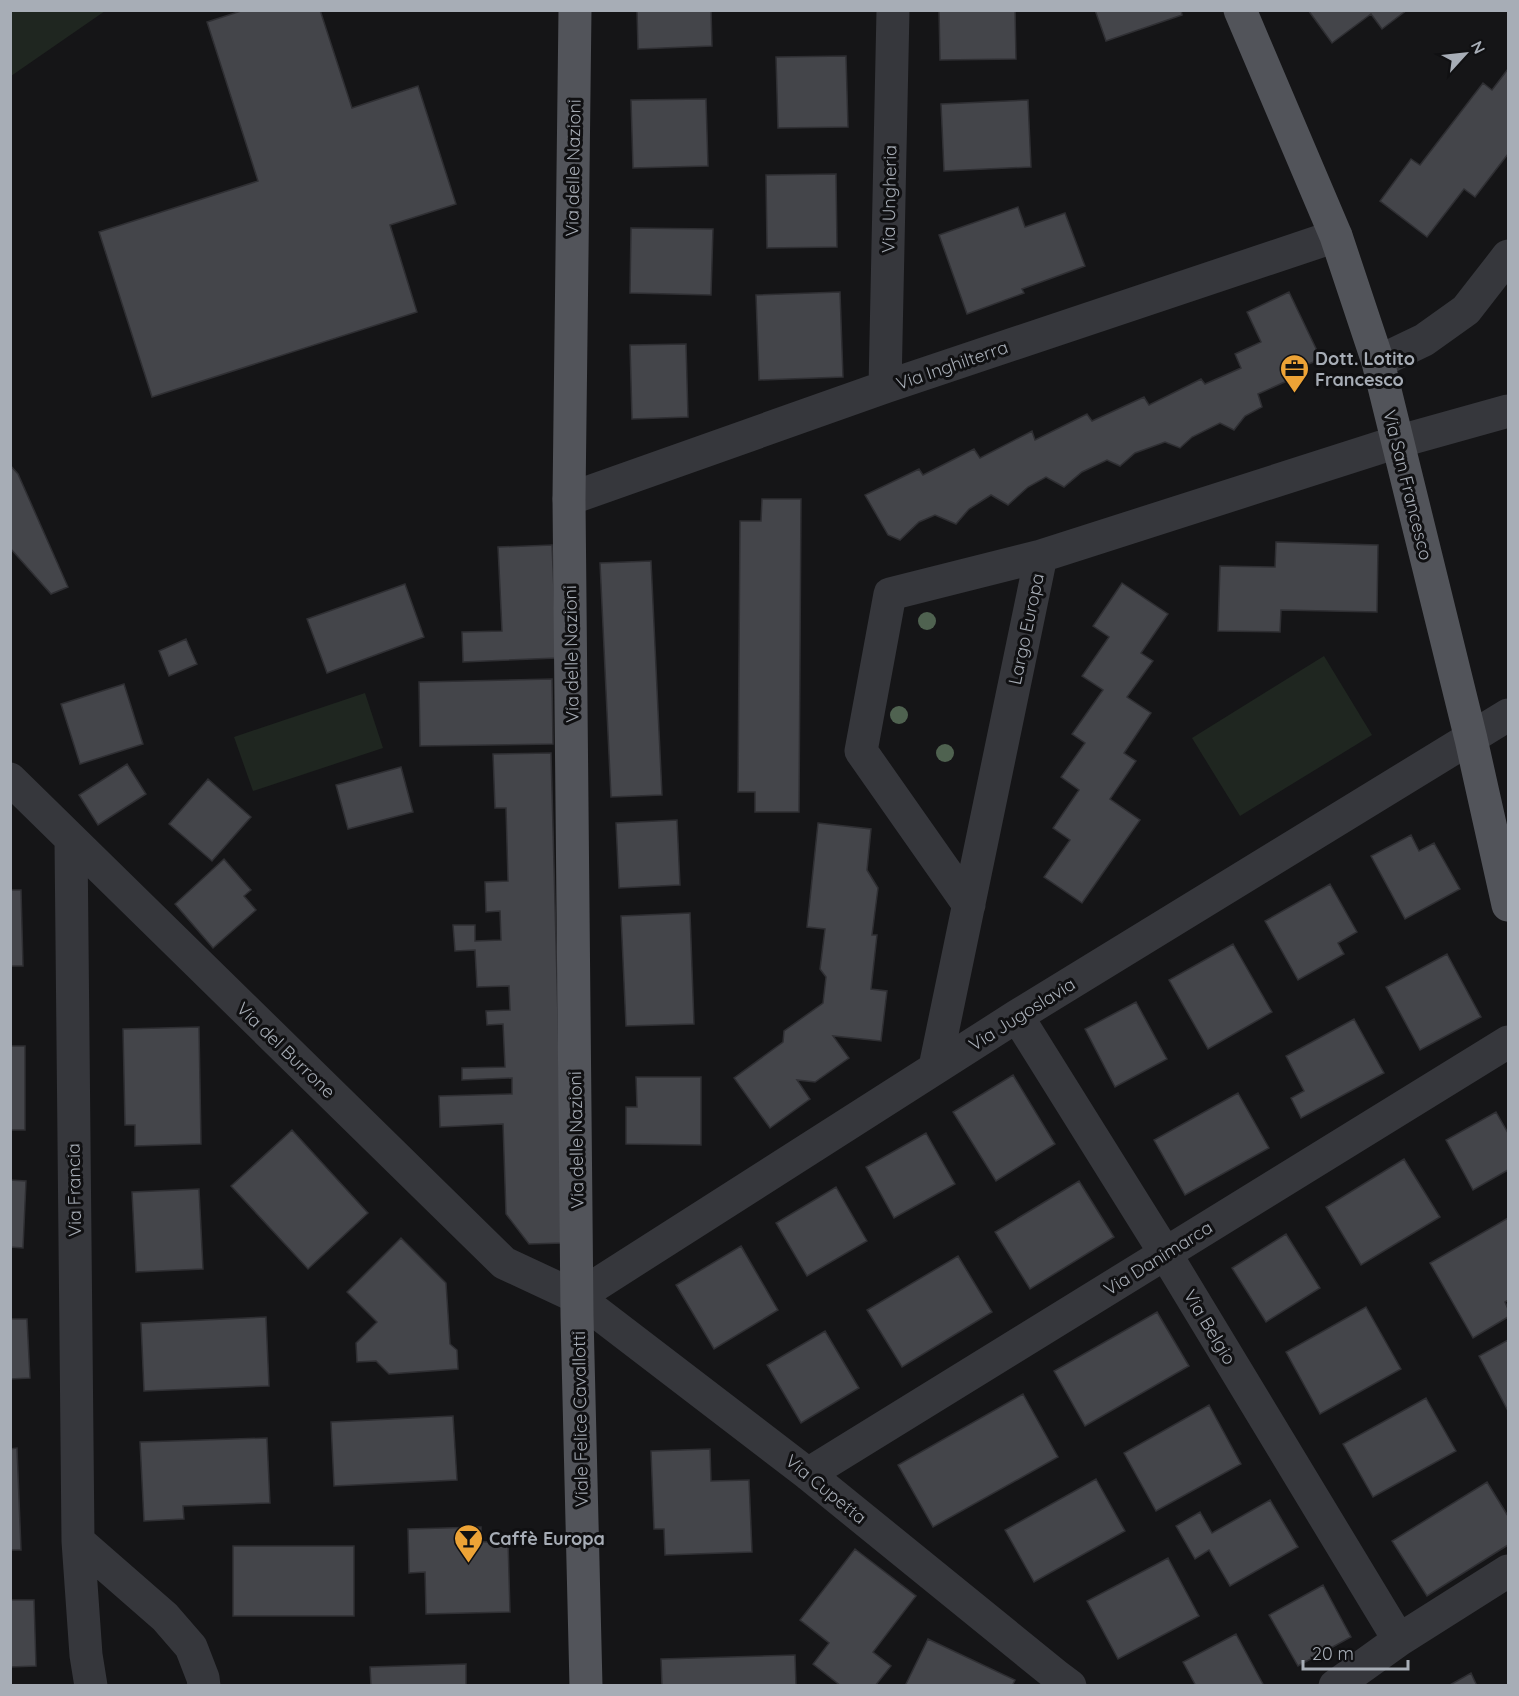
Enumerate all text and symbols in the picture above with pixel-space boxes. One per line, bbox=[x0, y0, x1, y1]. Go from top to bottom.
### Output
north arrow bbox=[1435, 24, 1495, 84]
text: N bbox=[1467, 37, 1490, 57]
street label: Via delle Nazioni bbox=[560, 99, 586, 237]
street label: Via Ungheria bbox=[877, 145, 901, 253]
street label: Via Inghilterra bbox=[893, 335, 1011, 395]
place label: Dott. Lotito Francesco bbox=[1315, 347, 1415, 391]
office icon: Dott. Lotito Francesco bbox=[1278, 352, 1310, 394]
street label: Via San Francesco bbox=[1378, 407, 1438, 563]
street label: Largo Europa bbox=[1003, 571, 1049, 687]
street label: Via delle Nazioni bbox=[558, 585, 584, 723]
street label: Via Jugoslavia bbox=[964, 972, 1080, 1056]
street label: Via del Burrone bbox=[232, 997, 340, 1103]
street label: Via delle Nazioni bbox=[563, 1071, 589, 1209]
street label: Via Francia bbox=[62, 1143, 86, 1237]
street label: Via Danimarca bbox=[1099, 1215, 1217, 1301]
street label: Via Belgio bbox=[1179, 1285, 1241, 1369]
street label: Viale Felice Cavallotti bbox=[567, 1331, 593, 1507]
street label: Via Cupetta bbox=[781, 1449, 871, 1529]
bar icon: Caffè Europa bbox=[452, 1522, 484, 1564]
place label: Caffè Europa bbox=[489, 1527, 605, 1550]
scale bar bbox=[1303, 1633, 1408, 1671]
text: 20 m bbox=[1312, 1642, 1354, 1665]

